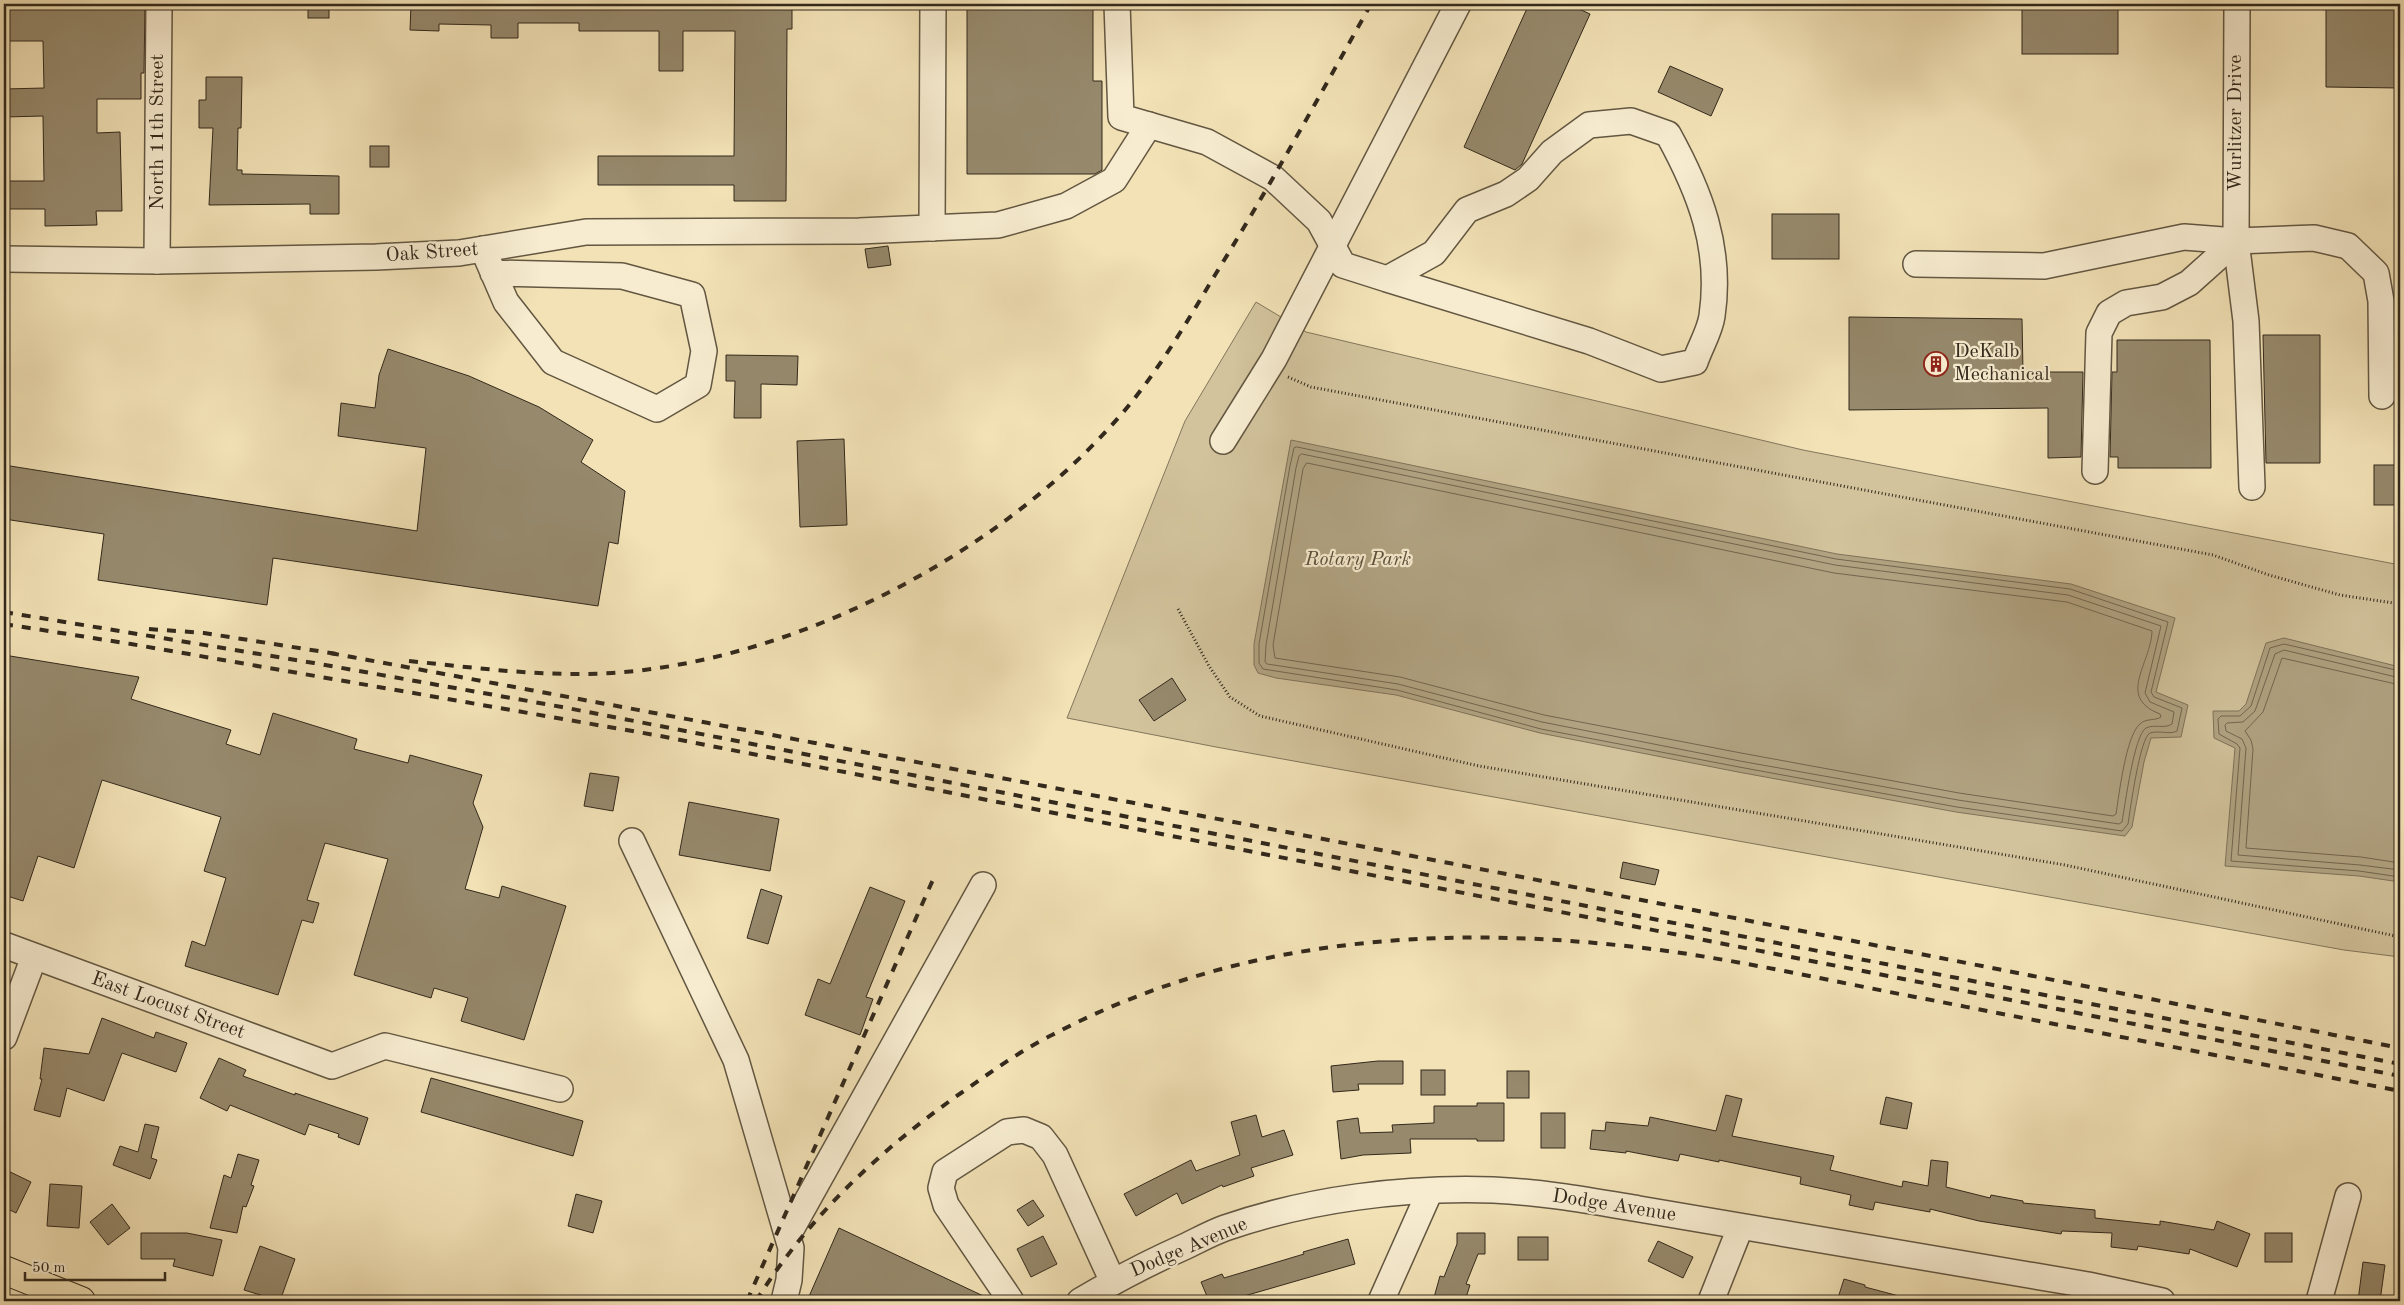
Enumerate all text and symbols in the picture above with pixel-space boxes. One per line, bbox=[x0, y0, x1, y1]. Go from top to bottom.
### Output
street label: North 11th Street bbox=[148, 54, 168, 210]
street label: Wurlitzer Drive bbox=[2226, 55, 2246, 192]
street label: Oak Street bbox=[385, 240, 479, 266]
place label: DeKalb Mechanical bbox=[1954, 342, 2050, 385]
building icon: DeKalb Mechanical bbox=[1923, 351, 1949, 377]
park label: Rotary Park bbox=[1304, 550, 1411, 570]
street label: East Locust Street bbox=[88, 969, 248, 1043]
street label: Dodge Avenue bbox=[1551, 1186, 1677, 1226]
street label: Dodge Avenue bbox=[1128, 1214, 1250, 1282]
scale bar bbox=[25, 1250, 165, 1282]
text: 50 m bbox=[32, 1261, 66, 1276]

